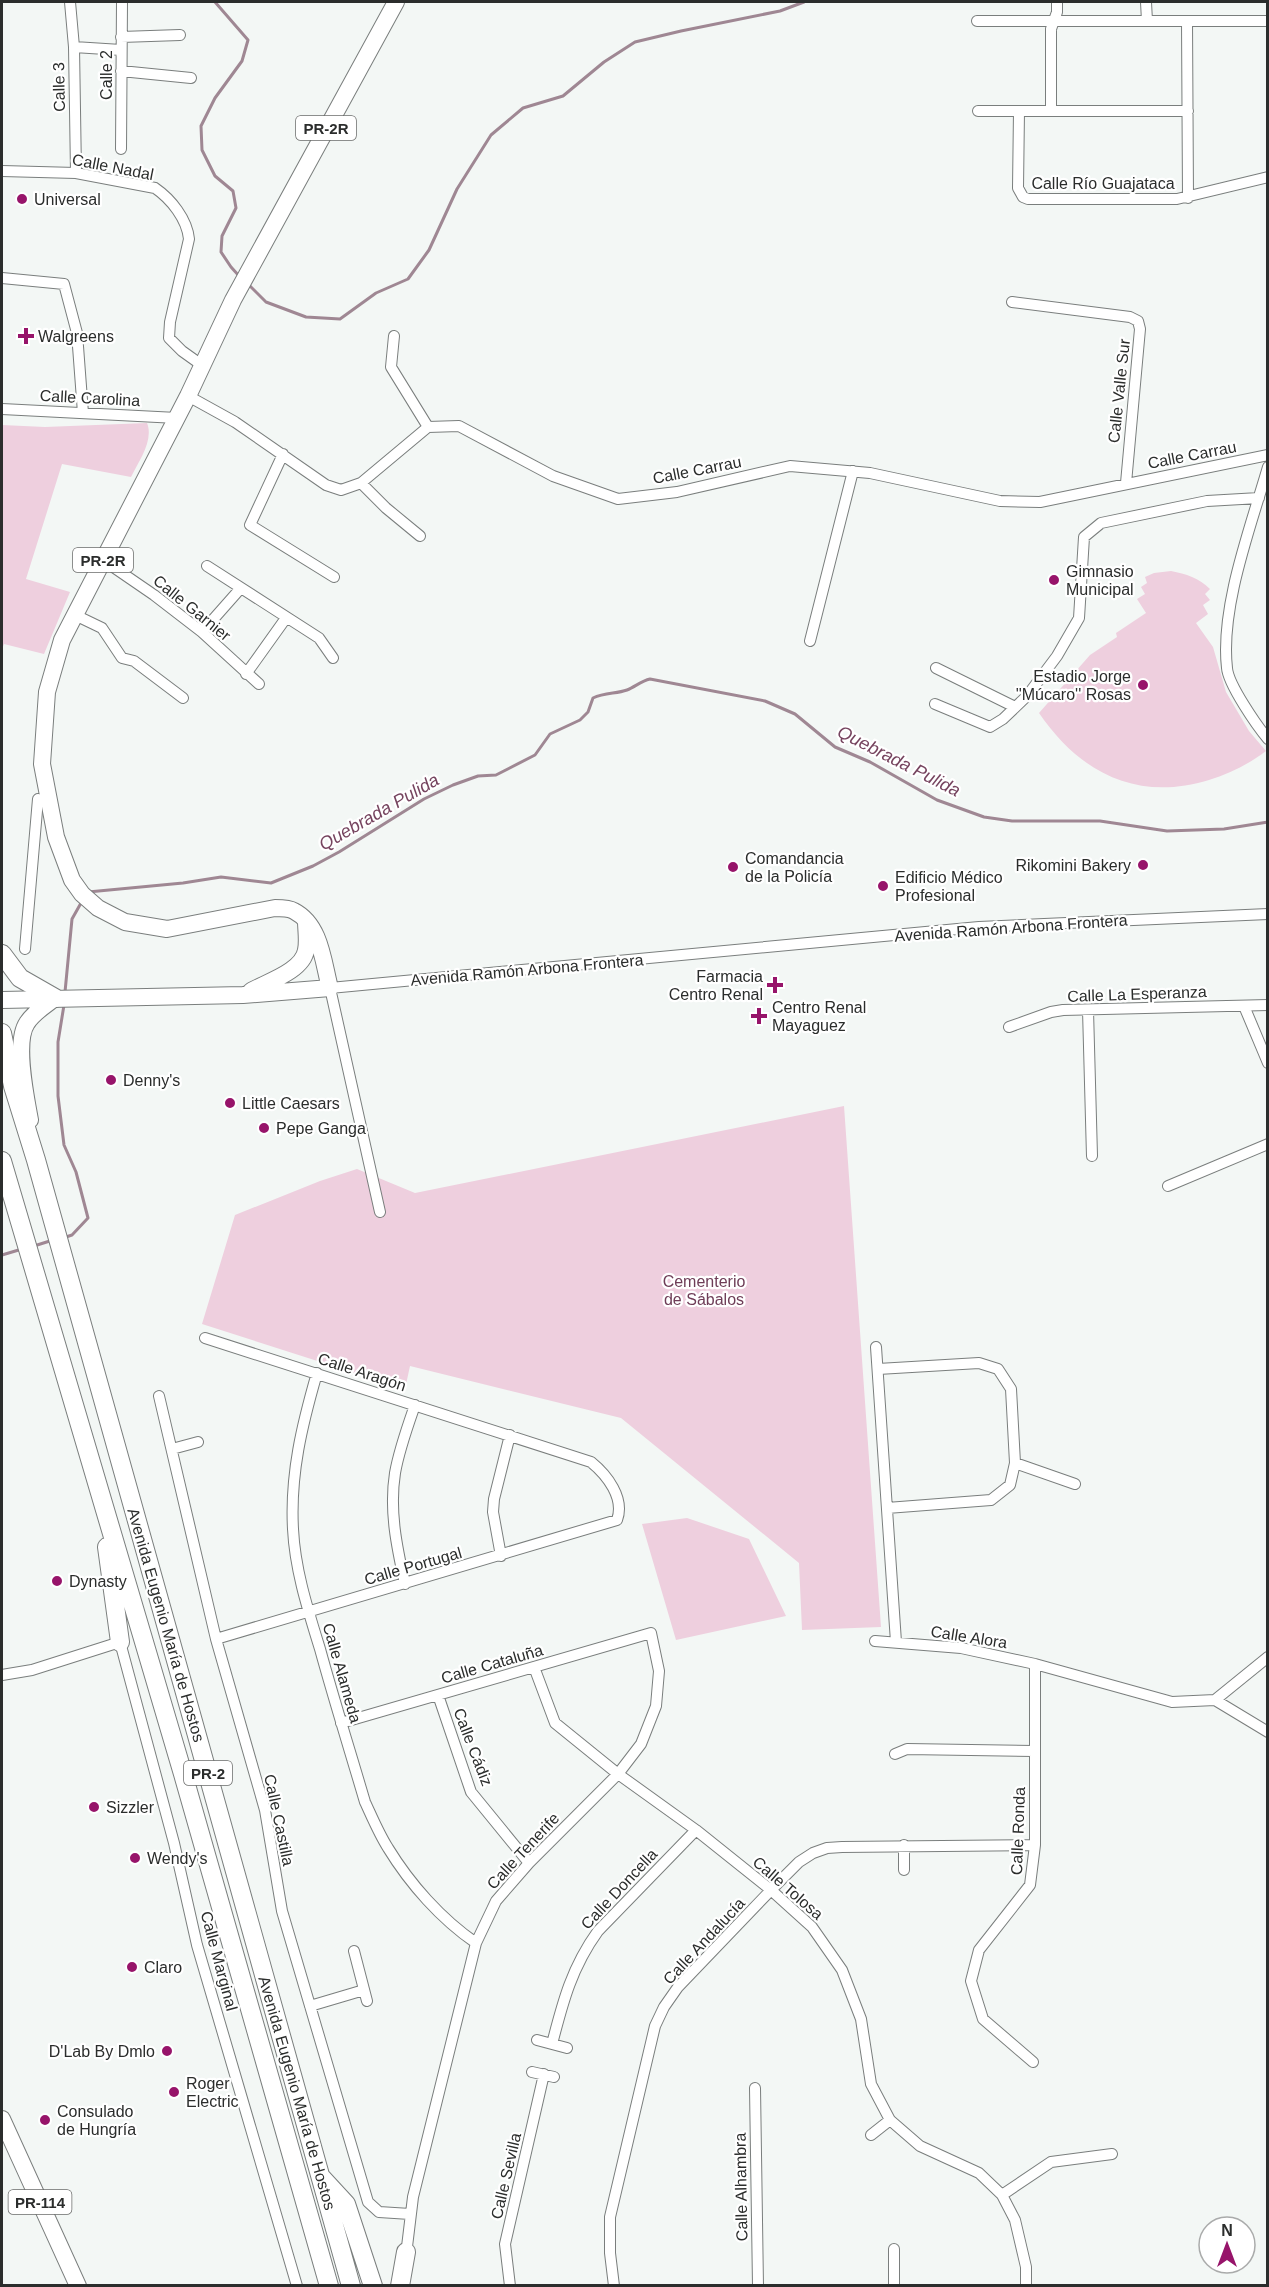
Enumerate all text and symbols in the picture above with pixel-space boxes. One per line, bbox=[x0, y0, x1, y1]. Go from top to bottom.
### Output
street label: Calle 2 bbox=[98, 50, 115, 100]
street label: Calle 3 bbox=[50, 62, 68, 112]
road number: PR-2R bbox=[296, 116, 356, 140]
street label: Calle Nadal bbox=[71, 151, 155, 183]
street label: Calle Río Guajataca bbox=[1031, 175, 1175, 192]
place label: Universal bbox=[34, 191, 101, 208]
marker: Universal bbox=[15, 192, 29, 206]
place label: Walgreens bbox=[38, 328, 114, 345]
marker: Walgreens bbox=[19, 329, 33, 343]
street label: Calle Valle Sur bbox=[1105, 337, 1133, 444]
street label: Calle Carolina bbox=[39, 387, 141, 409]
street label: Calle Carrau bbox=[1146, 438, 1238, 472]
street label: Calle Carrau bbox=[651, 453, 743, 487]
road number: PR-2R bbox=[73, 548, 133, 572]
place label: Gimnasio Municipal bbox=[1066, 563, 1134, 598]
street label: Calle Garnier bbox=[150, 572, 234, 645]
marker: Gimnasio Municipal bbox=[1047, 573, 1061, 587]
place label: Estadio Jorge ''Múcaro'' Rosas bbox=[1016, 668, 1131, 703]
marker: Estadio Jorge ''Múcaro'' Rosas bbox=[1136, 678, 1150, 692]
water label: Quebrada Pulida bbox=[834, 721, 964, 801]
water label: Quebrada Pulida bbox=[315, 770, 443, 854]
place label: Comandancia de la Policía bbox=[745, 850, 844, 885]
place label: Rikomini Bakery bbox=[1015, 857, 1131, 874]
marker: Rikomini Bakery bbox=[1136, 858, 1150, 872]
marker: Comandancia de la Policía bbox=[726, 860, 740, 874]
place label: Edificio Médico Profesional bbox=[895, 869, 1003, 904]
marker: Edificio Médico Profesional bbox=[876, 879, 890, 893]
street label: Avenida Ramón Arbona Frontera bbox=[894, 911, 1128, 945]
street label: Avenida Ramón Arbona Frontera bbox=[410, 951, 644, 989]
place label: Farmacia Centro Renal bbox=[669, 968, 763, 1003]
marker: Farmacia Centro Renal bbox=[768, 978, 782, 992]
street label: Calle La Esperanza bbox=[1067, 983, 1207, 1005]
place label: Centro Renal Mayaguez bbox=[772, 999, 866, 1034]
marker: Centro Renal Mayaguez bbox=[750, 1007, 768, 1025]
place label: Denny's bbox=[123, 1072, 180, 1089]
marker: Denny's bbox=[104, 1073, 118, 1087]
place label: Little Caesars bbox=[242, 1095, 340, 1112]
marker: Little Caesars bbox=[223, 1096, 237, 1110]
place label: Pepe Ganga bbox=[276, 1120, 366, 1137]
marker: Pepe Ganga bbox=[257, 1121, 271, 1135]
park label: Cementerio de Sábalos bbox=[663, 1273, 745, 1308]
street label: Calle Aragón bbox=[316, 1350, 408, 1394]
street label: Avenida Eugenio María de Hostos bbox=[124, 1506, 208, 1744]
street label: Calle Portugal bbox=[362, 1544, 464, 1588]
place label: Dynasty bbox=[69, 1573, 127, 1590]
marker: Dynasty bbox=[50, 1574, 64, 1588]
street label: Calle Alameda bbox=[320, 1621, 364, 1725]
street label: Calle Alora bbox=[929, 1623, 1009, 1651]
street label: Calle Cataluña bbox=[439, 1641, 545, 1687]
street label: Calle Cádiz bbox=[450, 1706, 496, 1788]
road number: PR-2 bbox=[184, 1761, 232, 1785]
street label: Calle Castilla bbox=[261, 1773, 297, 1868]
street label: Calle Ronda bbox=[1008, 1787, 1028, 1875]
place label: Sizzler bbox=[106, 1799, 155, 1816]
marker: Sizzler bbox=[87, 1800, 101, 1814]
street label: Calle Tenerife bbox=[484, 1809, 563, 1892]
street label: Calle Doncella bbox=[578, 1845, 660, 1933]
place label: Wendy's bbox=[147, 1850, 208, 1867]
marker: Wendy's bbox=[128, 1851, 142, 1865]
street label: Calle Tolosa bbox=[750, 1853, 826, 1923]
street label: Calle Andalucía bbox=[660, 1894, 748, 1987]
street label: Calle Marginal bbox=[198, 1909, 240, 2013]
place label: Claro bbox=[144, 1959, 182, 1976]
marker: Claro bbox=[125, 1960, 139, 1974]
street label: Avenida Eugenio María de Hostos bbox=[255, 1974, 339, 2212]
place label: D'Lab By Dmlo bbox=[49, 2043, 155, 2060]
marker: D'Lab By Dmlo bbox=[160, 2044, 174, 2058]
place label: Roger Electric bbox=[186, 2075, 238, 2110]
marker: Roger Electric bbox=[167, 2085, 181, 2099]
place label: Consulado de Hungría bbox=[57, 2103, 136, 2138]
marker: Consulado de Hungría bbox=[38, 2113, 52, 2127]
street label: Calle Sevilla bbox=[488, 2131, 524, 2221]
street label: Calle Alhambra bbox=[732, 2133, 750, 2241]
road number: PR-114 bbox=[9, 2190, 72, 2214]
north arrow bbox=[1197, 2215, 1257, 2275]
text: N bbox=[1221, 2222, 1233, 2239]

